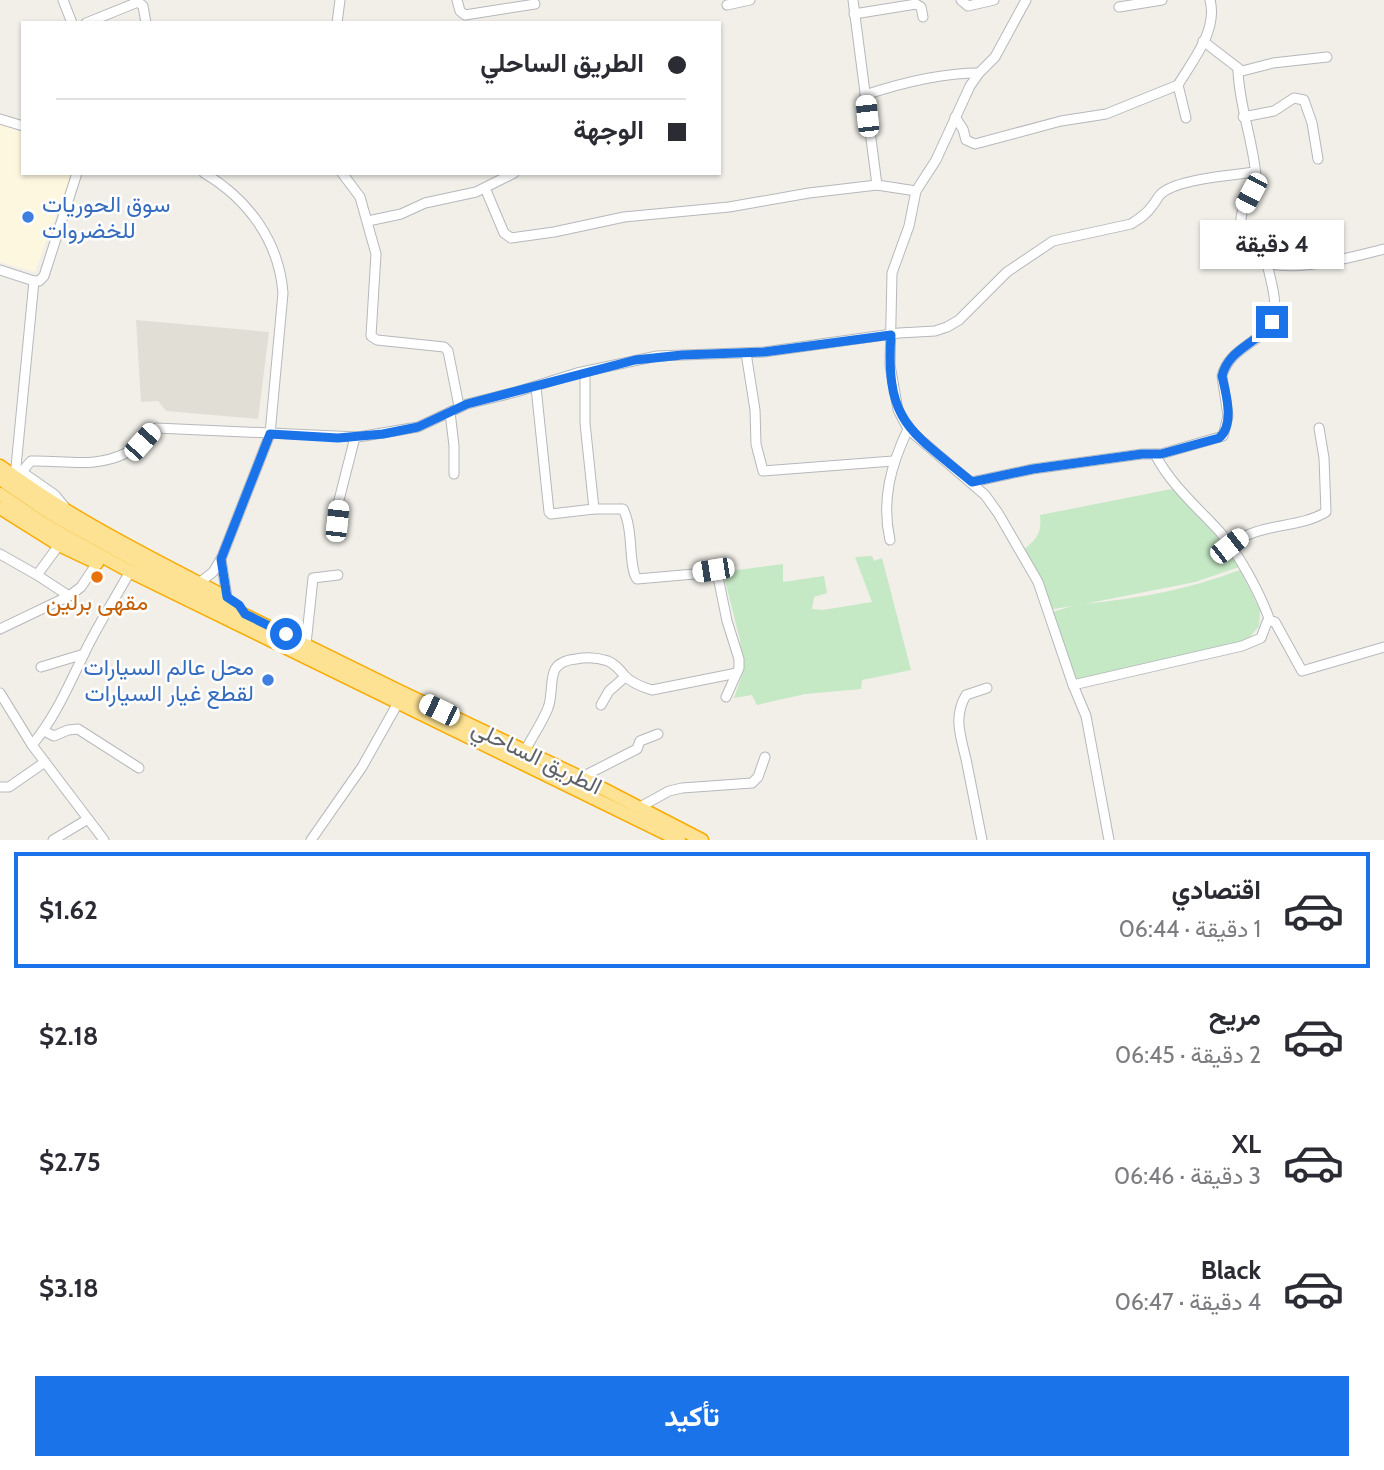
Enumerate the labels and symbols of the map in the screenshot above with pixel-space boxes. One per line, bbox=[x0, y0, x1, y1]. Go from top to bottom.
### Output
car bbox=[855, 94, 880, 138]
car bbox=[1232, 170, 1271, 216]
place label: سوق الحوريات للخضروات bbox=[42, 190, 171, 245]
marker: سوق الحوريات للخضروات bbox=[20, 209, 36, 225]
callout: 4 دقيقة bbox=[1200, 220, 1344, 270]
route end bbox=[1256, 306, 1288, 338]
car bbox=[121, 419, 164, 465]
car bbox=[325, 499, 350, 543]
car bbox=[1206, 525, 1253, 567]
car bbox=[691, 556, 736, 584]
marker: مقهى برلين bbox=[89, 569, 105, 585]
place label: مقهى برلين bbox=[46, 588, 148, 617]
route start bbox=[270, 618, 302, 650]
place label: محل عالم السيارات لقطع غيار السيارات bbox=[84, 653, 254, 709]
marker: محل عالم السيارات لقطع غيار السيارات bbox=[260, 672, 276, 688]
car bbox=[416, 691, 463, 729]
street label: الطريق الساحلي bbox=[465, 713, 607, 805]

